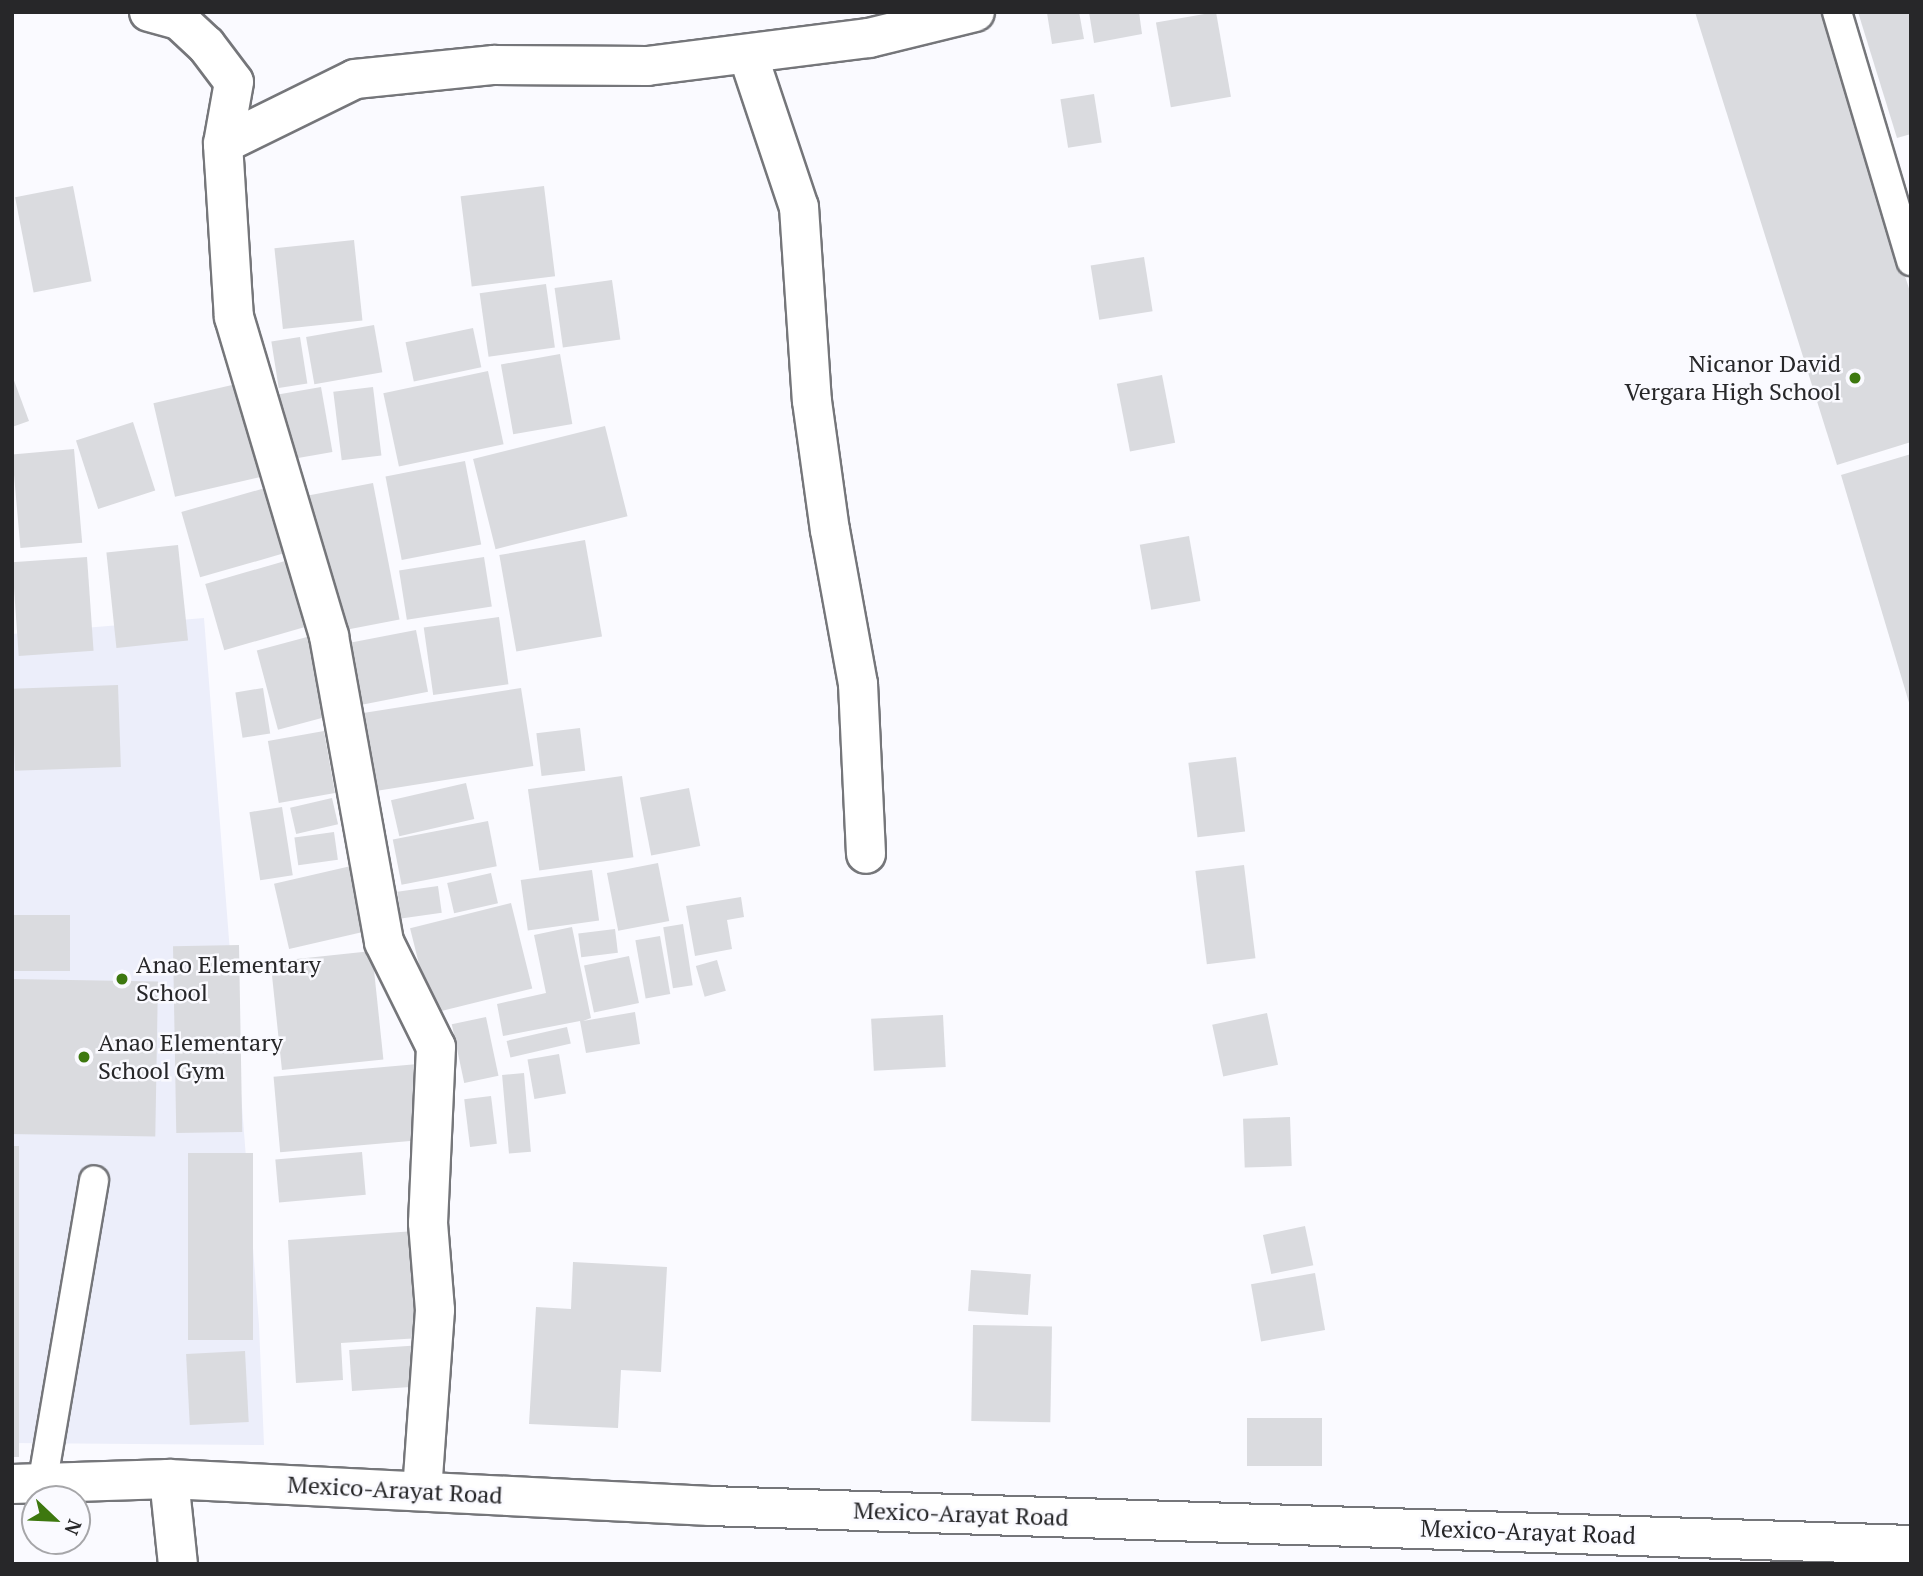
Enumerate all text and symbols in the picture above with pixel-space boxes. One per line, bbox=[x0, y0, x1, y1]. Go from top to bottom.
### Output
place label: Nicanor David Vergara High School bbox=[1624, 350, 1841, 406]
marker: Nicanor David Vergara High School bbox=[1847, 370, 1863, 386]
place label: Anao Elementary School bbox=[136, 951, 321, 1007]
marker: Anao Elementary School bbox=[114, 971, 130, 987]
place label: Anao Elementary School Gym bbox=[98, 1029, 283, 1085]
marker: Anao Elementary School Gym bbox=[76, 1049, 92, 1065]
street label: Mexico-Arayat Road bbox=[287, 1470, 503, 1510]
north arrow bbox=[21, 1485, 91, 1555]
street label: Mexico-Arayat Road bbox=[853, 1496, 1069, 1532]
street label: Mexico-Arayat Road bbox=[1420, 1514, 1636, 1550]
text: N bbox=[60, 1516, 88, 1539]

